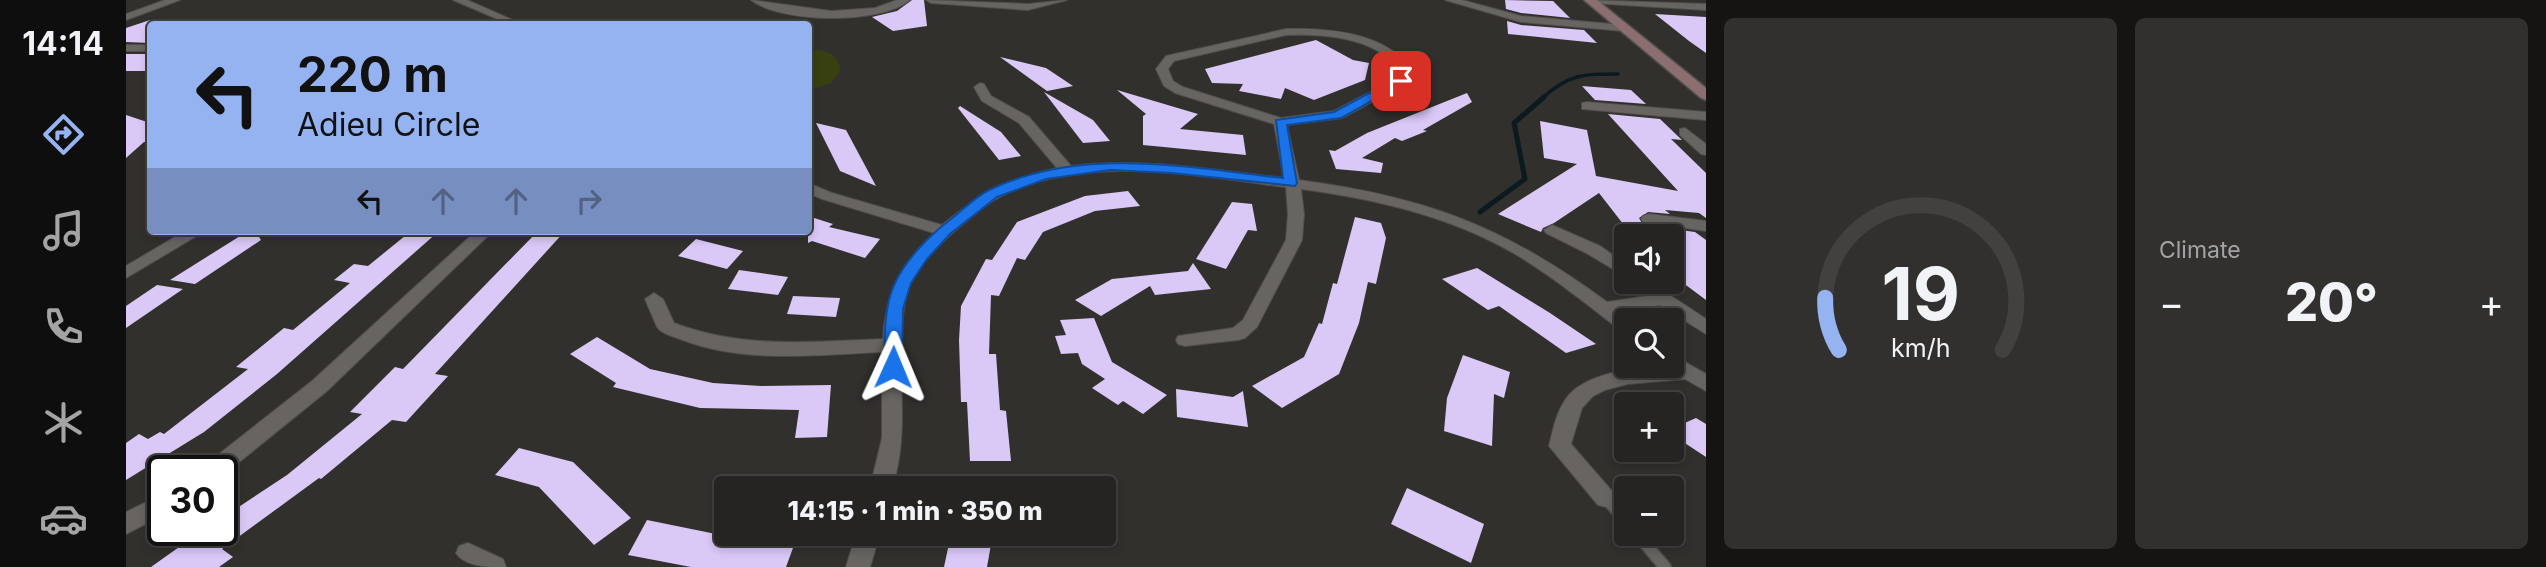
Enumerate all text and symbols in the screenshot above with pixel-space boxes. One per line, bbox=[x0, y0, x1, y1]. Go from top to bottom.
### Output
text: 14:14 bbox=[22, 24, 104, 63]
text: 220 m bbox=[297, 45, 448, 104]
icon: left bbox=[182, 49, 273, 140]
pin bbox=[1371, 51, 1431, 111]
icon: arrive bbox=[1382, 62, 1420, 100]
text: Adieu Circle bbox=[297, 105, 480, 144]
icon: directions bbox=[39, 110, 88, 159]
icon: left bbox=[351, 182, 389, 220]
icon: ahead bbox=[424, 182, 462, 220]
icon: ahead bbox=[497, 182, 535, 220]
icon: right bbox=[570, 182, 608, 220]
icon: music bbox=[39, 206, 88, 255]
map controls bbox=[1614, 224, 1684, 546]
button: sound bbox=[1614, 224, 1684, 294]
text: Climate bbox=[2159, 236, 2241, 264]
text: 19 bbox=[1881, 249, 1960, 338]
text: 20° bbox=[2285, 271, 2378, 334]
text: − bbox=[2159, 280, 2184, 326]
text: + bbox=[2479, 280, 2504, 326]
icon: phone bbox=[39, 302, 88, 351]
button: search bbox=[1614, 308, 1684, 378]
position arrow bbox=[856, 330, 930, 404]
text: km/h bbox=[1891, 332, 1950, 362]
button: + bbox=[1614, 392, 1684, 462]
icon: climate bbox=[39, 398, 88, 447]
speed limit sign: 30 bbox=[147, 455, 238, 546]
button: − bbox=[1614, 476, 1684, 546]
icon: car bbox=[39, 494, 88, 543]
text: 14:15 · 1 min · 350 m bbox=[787, 495, 1043, 526]

